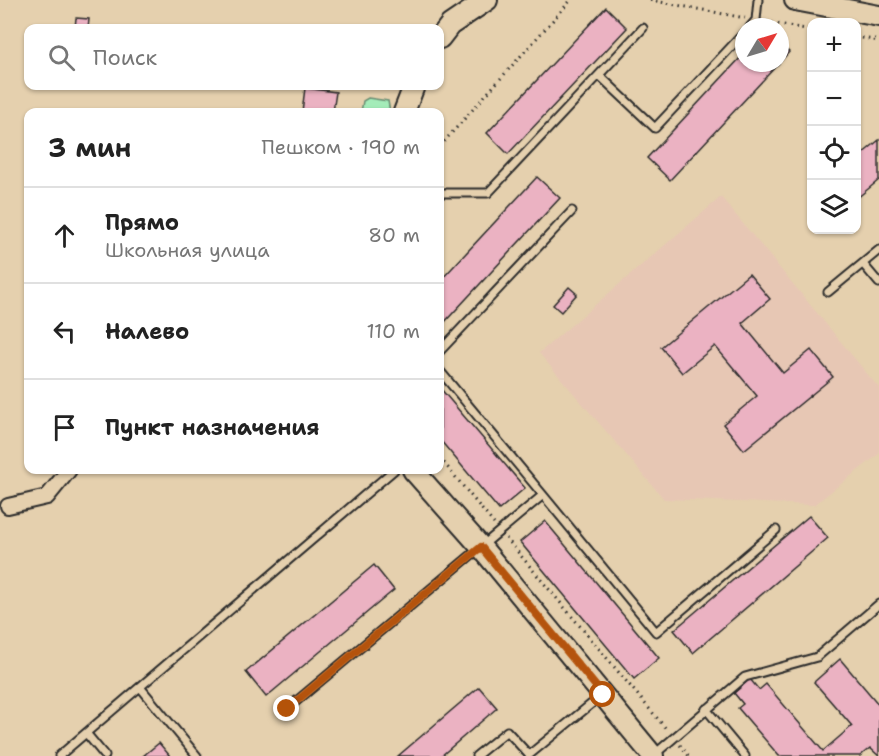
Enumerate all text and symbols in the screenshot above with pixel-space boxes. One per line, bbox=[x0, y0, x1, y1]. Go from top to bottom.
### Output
north arrow bbox=[735, 18, 789, 72]
map controls bbox=[807, 18, 861, 234]
button: + bbox=[807, 18, 861, 72]
search box bbox=[24, 24, 444, 90]
icon: search bbox=[45, 41, 78, 74]
text: Поиск bbox=[93, 43, 157, 72]
button: − bbox=[807, 72, 861, 126]
button: locate bbox=[807, 126, 861, 180]
text: 3 мин bbox=[48, 130, 131, 165]
text: Пешком · 190 m bbox=[262, 134, 420, 160]
button: layers bbox=[807, 180, 861, 234]
text: Прямо bbox=[105, 208, 179, 237]
icon: ahead bbox=[48, 219, 81, 252]
text: 80 m bbox=[368, 222, 420, 248]
text: Школьная улица bbox=[105, 237, 270, 263]
icon: left bbox=[48, 315, 81, 348]
text: Налево bbox=[105, 317, 189, 346]
text: 110 m bbox=[366, 318, 420, 344]
icon: arrive bbox=[48, 411, 81, 444]
text: Пункт назначения bbox=[105, 413, 319, 442]
route start bbox=[589, 681, 615, 707]
route end bbox=[273, 695, 299, 721]

